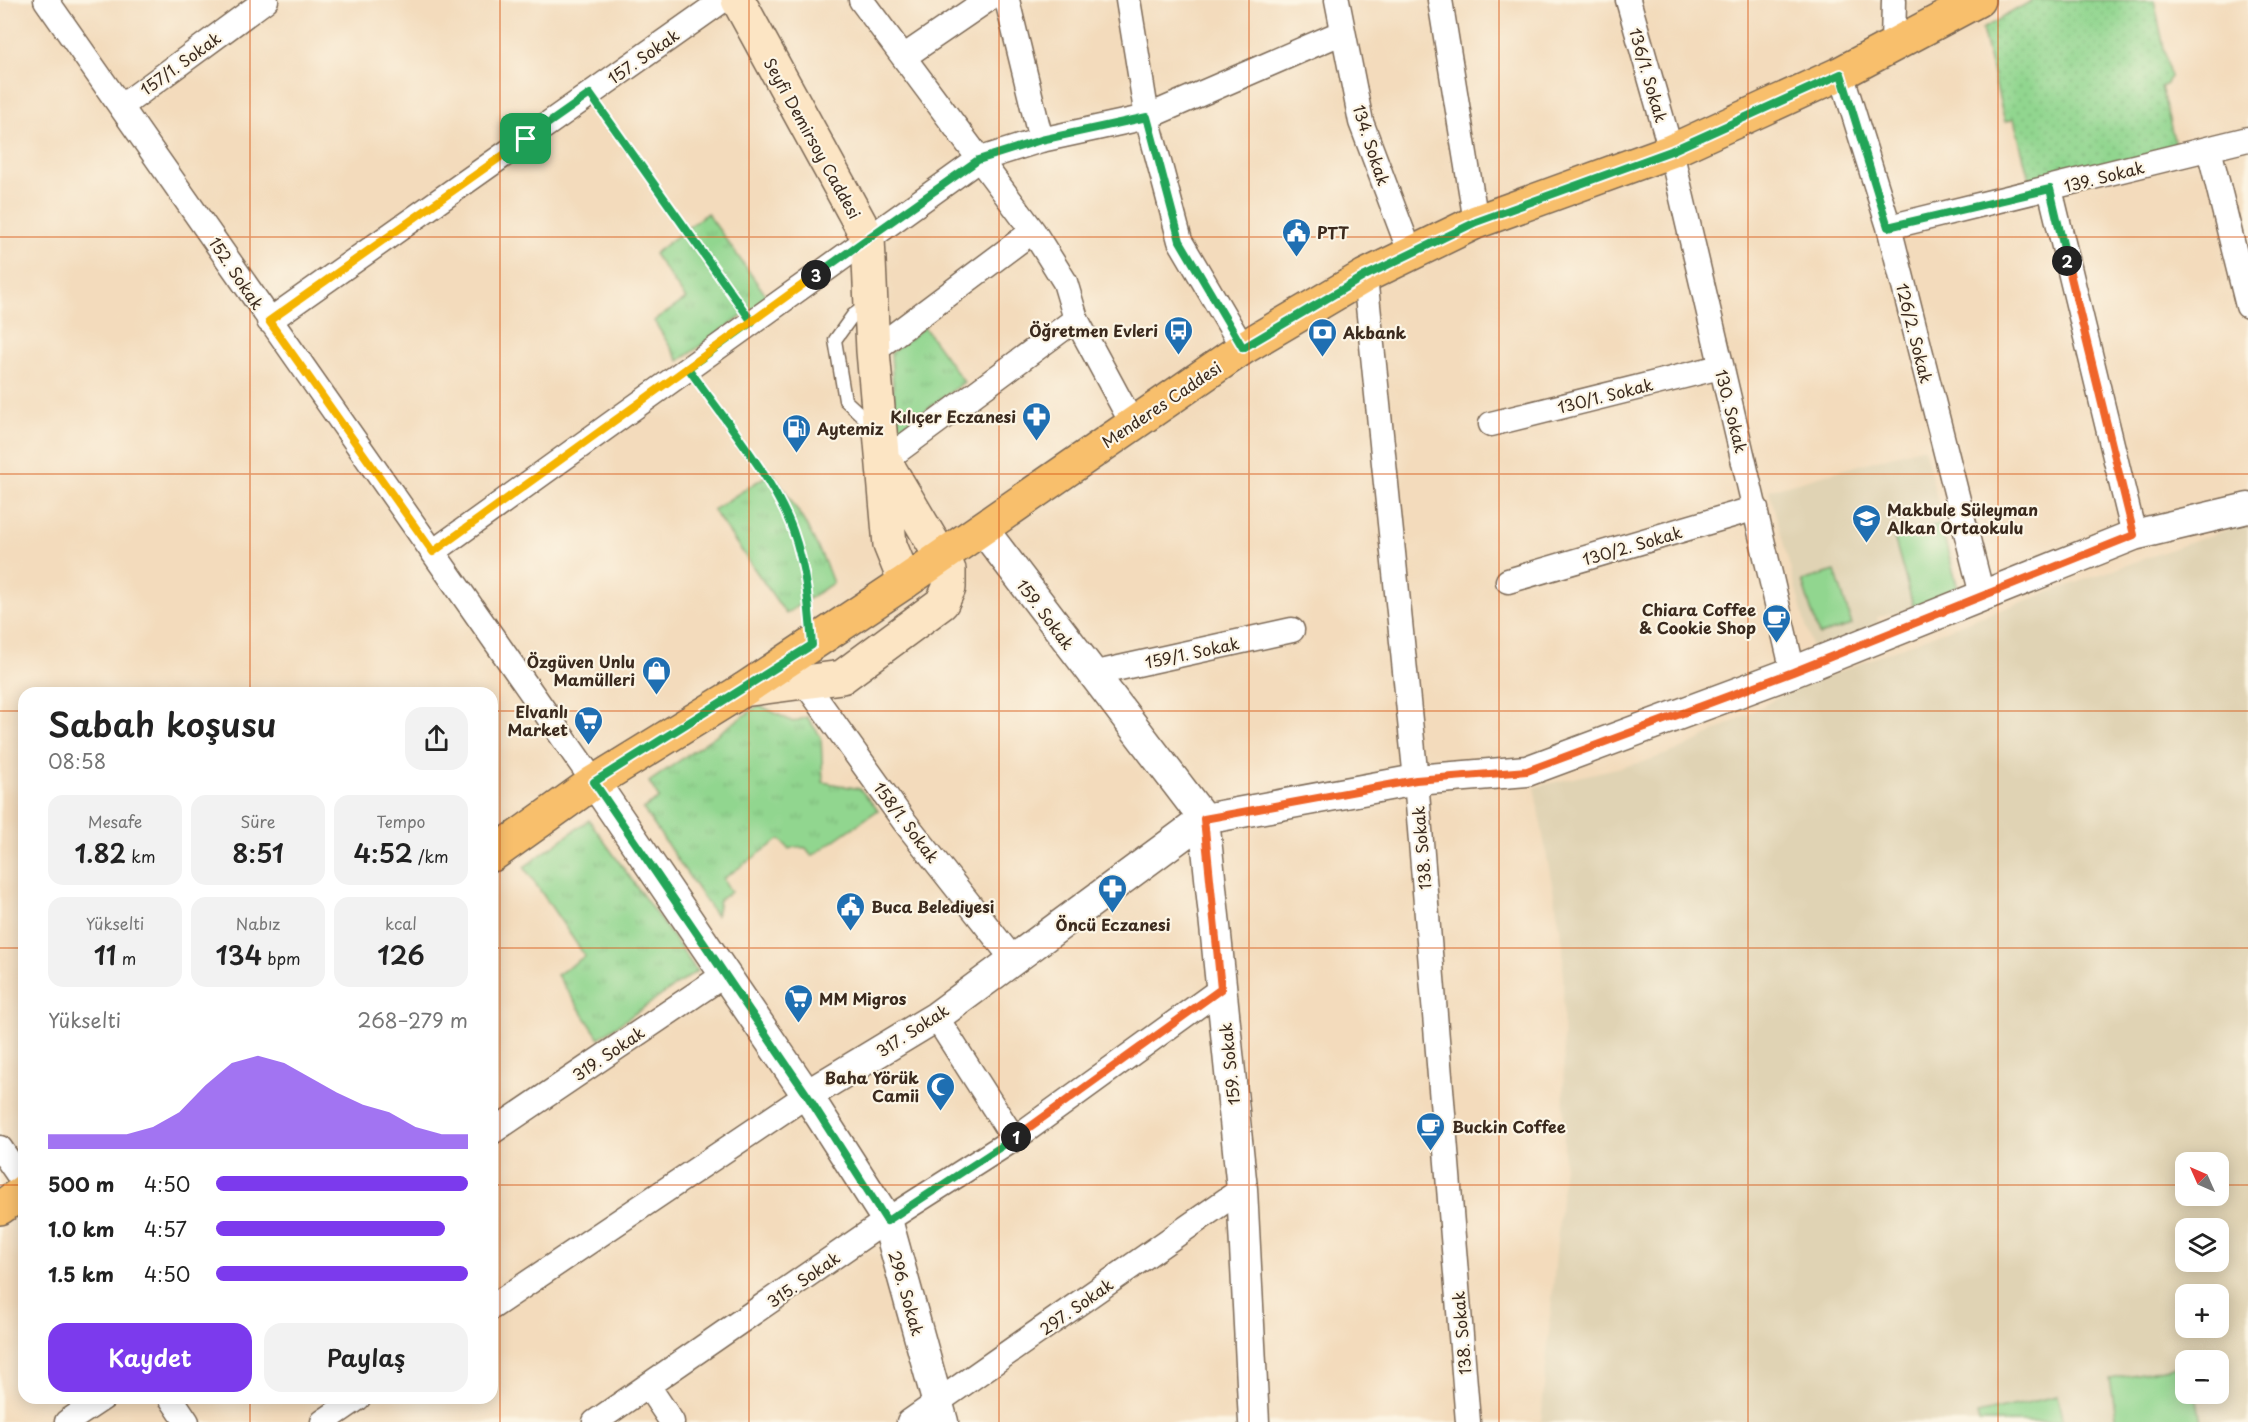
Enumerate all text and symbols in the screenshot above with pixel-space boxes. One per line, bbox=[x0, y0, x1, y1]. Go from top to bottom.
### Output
street label: 157. Sokak bbox=[602, 23, 684, 89]
street label: 157/1. Sokak bbox=[135, 25, 225, 101]
street label: 136/1. Sokak bbox=[1624, 25, 1674, 125]
street label: Seyfi Demirsoy Caddesi bbox=[759, 53, 867, 223]
street label: 134. Sokak bbox=[1348, 102, 1396, 188]
pin bbox=[500, 113, 551, 164]
icon: arrive bbox=[509, 122, 542, 155]
street label: 139. Sokak bbox=[2061, 154, 2147, 198]
public building icon: PTT bbox=[1280, 216, 1312, 258]
place label: PTT bbox=[1317, 220, 1349, 244]
street label: 152. Sokak bbox=[204, 232, 270, 314]
pin: 2 bbox=[2052, 246, 2082, 276]
text: 2 bbox=[2061, 249, 2073, 273]
pin: 3 bbox=[801, 260, 831, 290]
text: 3 bbox=[811, 263, 821, 287]
street label: 126/2. Sokak bbox=[1891, 280, 1939, 386]
bus stop icon: Öğretmen Evleri bbox=[1163, 314, 1195, 356]
bank icon: Akbank bbox=[1306, 316, 1338, 358]
place label: Öğretmen Evleri bbox=[1029, 318, 1158, 342]
place label: Akbank bbox=[1342, 320, 1407, 344]
street label: Menderes Caddesi bbox=[1096, 355, 1226, 453]
street label: 130. Sokak bbox=[1710, 367, 1754, 455]
street label: 130/1. Sokak bbox=[1555, 371, 1655, 419]
pharmacy icon: Kılıçer Eczanesi bbox=[1021, 400, 1053, 442]
place label: Kılıçer Eczanesi bbox=[890, 404, 1016, 428]
fuel station icon: Aytemiz bbox=[780, 412, 812, 454]
place label: Aytemiz bbox=[816, 416, 884, 440]
place label: Makbule Süleyman Alkan Ortaokulu bbox=[1887, 497, 2038, 539]
school or university icon: Makbule Süleyman Alkan Ortaokulu bbox=[1850, 502, 1882, 544]
street label: 130/2. Sokak bbox=[1579, 519, 1685, 571]
street label: 159. Sokak bbox=[1011, 574, 1081, 654]
place label: Chiara Coffee & Cookie Shop bbox=[1639, 597, 1756, 639]
cafe icon: Chiara Coffee & Cookie Shop bbox=[1761, 602, 1793, 644]
street label: 159/1. Sokak bbox=[1143, 630, 1241, 674]
place label: Özgüven Unlu Mamülleri bbox=[527, 649, 635, 691]
shop icon: Özgüven Unlu Mamülleri bbox=[640, 654, 672, 696]
text: Sabah koşusu bbox=[48, 698, 277, 748]
place label: Elvanlı Market bbox=[508, 699, 568, 741]
supermarket icon: Elvanlı Market bbox=[573, 704, 605, 746]
button: share bbox=[405, 707, 468, 770]
text: 08:58 bbox=[48, 746, 106, 776]
street label: 158/1. Sokak bbox=[868, 776, 946, 868]
street label: 138. Sokak bbox=[1405, 805, 1437, 891]
text: Mesafe bbox=[88, 809, 142, 833]
text: Süre bbox=[240, 809, 276, 833]
text: Tempo bbox=[377, 809, 425, 833]
text: 1.82 bbox=[75, 833, 126, 872]
text: 8:51 bbox=[232, 833, 284, 872]
text: 4:52 bbox=[353, 833, 413, 872]
text: km bbox=[126, 844, 155, 868]
text: /km bbox=[413, 844, 449, 868]
pharmacy icon: Öncü Eczanesi bbox=[1097, 872, 1129, 914]
public building icon: Buca Belediyesi bbox=[834, 890, 866, 932]
place label: Buca Belediyesi bbox=[871, 894, 994, 918]
text: Yükselti bbox=[86, 911, 144, 935]
text: Nabız bbox=[236, 911, 280, 935]
text: kcal bbox=[385, 911, 417, 935]
place label: Öncü Eczanesi bbox=[1056, 912, 1170, 936]
text: 11 bbox=[94, 935, 117, 974]
text: 134 bbox=[215, 935, 262, 974]
text: 126 bbox=[377, 935, 425, 974]
text: m bbox=[117, 946, 136, 970]
text: bpm bbox=[262, 946, 301, 970]
supermarket icon: MM Migros bbox=[782, 982, 814, 1024]
place label: MM Migros bbox=[819, 986, 907, 1010]
street label: 317. Sokak bbox=[871, 997, 953, 1063]
text: Yükselti bbox=[48, 1005, 121, 1035]
text: 268–279 m bbox=[357, 1005, 468, 1035]
street label: 319. Sokak bbox=[567, 1020, 649, 1086]
street label: 159. Sokak bbox=[1213, 1022, 1245, 1106]
place label: Baha Yörük Camii bbox=[825, 1065, 919, 1107]
mosque icon: Baha Yörük Camii bbox=[924, 1070, 956, 1112]
cafe icon: Buckin Coffee bbox=[1415, 1110, 1447, 1152]
place label: Buckin Coffee bbox=[1452, 1114, 1566, 1138]
pin: 1 bbox=[1001, 1122, 1031, 1152]
text: 1 bbox=[1012, 1125, 1020, 1149]
north arrow bbox=[2175, 1152, 2229, 1206]
map controls bbox=[2175, 1152, 2229, 1404]
text: 500 m bbox=[48, 1169, 115, 1199]
text: 4:50 bbox=[144, 1169, 190, 1199]
text: 1.0 km bbox=[48, 1214, 115, 1244]
text: 4:57 bbox=[144, 1214, 187, 1244]
button: layers bbox=[2175, 1218, 2229, 1272]
street label: 315. Sokak bbox=[762, 1245, 844, 1313]
street label: 296. Sokak bbox=[883, 1248, 931, 1338]
text: 1.5 km bbox=[48, 1259, 114, 1289]
text: 4:50 bbox=[144, 1259, 190, 1289]
street label: 297. Sokak bbox=[1034, 1272, 1118, 1340]
button: + bbox=[2175, 1284, 2229, 1338]
street label: 138. Sokak bbox=[1445, 1290, 1477, 1376]
button: Kaydet bbox=[48, 1323, 252, 1392]
button: Paylaş bbox=[264, 1323, 468, 1392]
button: − bbox=[2175, 1350, 2229, 1404]

